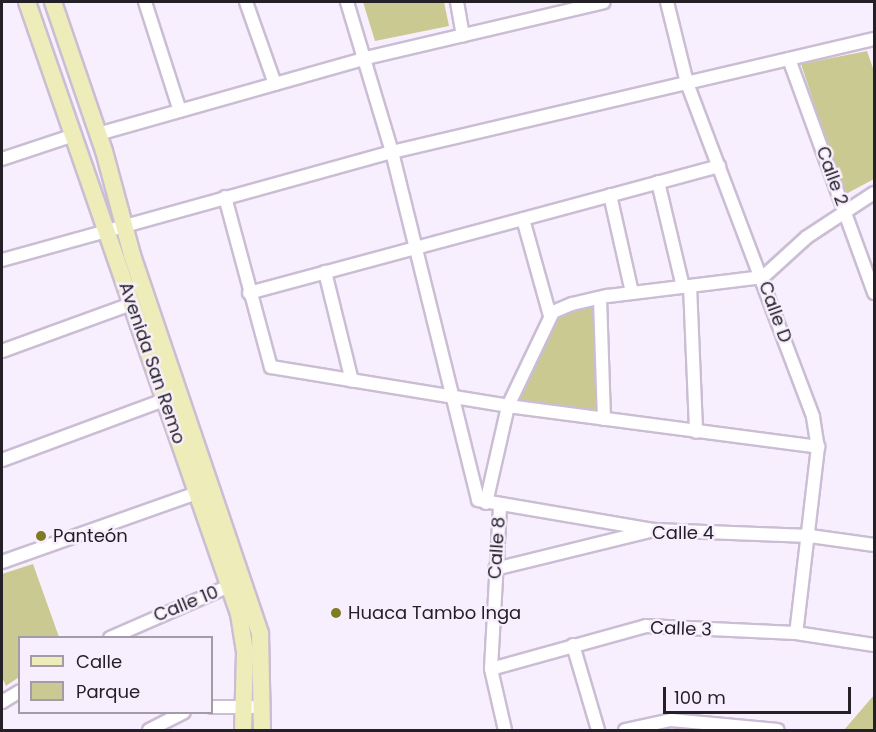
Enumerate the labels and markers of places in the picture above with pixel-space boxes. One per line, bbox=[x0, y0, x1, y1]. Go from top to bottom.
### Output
place label: Panteón bbox=[53, 525, 128, 547]
marker: Panteón bbox=[34, 529, 48, 543]
place label: Huaca Tambo Inga bbox=[348, 602, 521, 624]
marker: Huaca Tambo Inga bbox=[329, 606, 343, 620]

